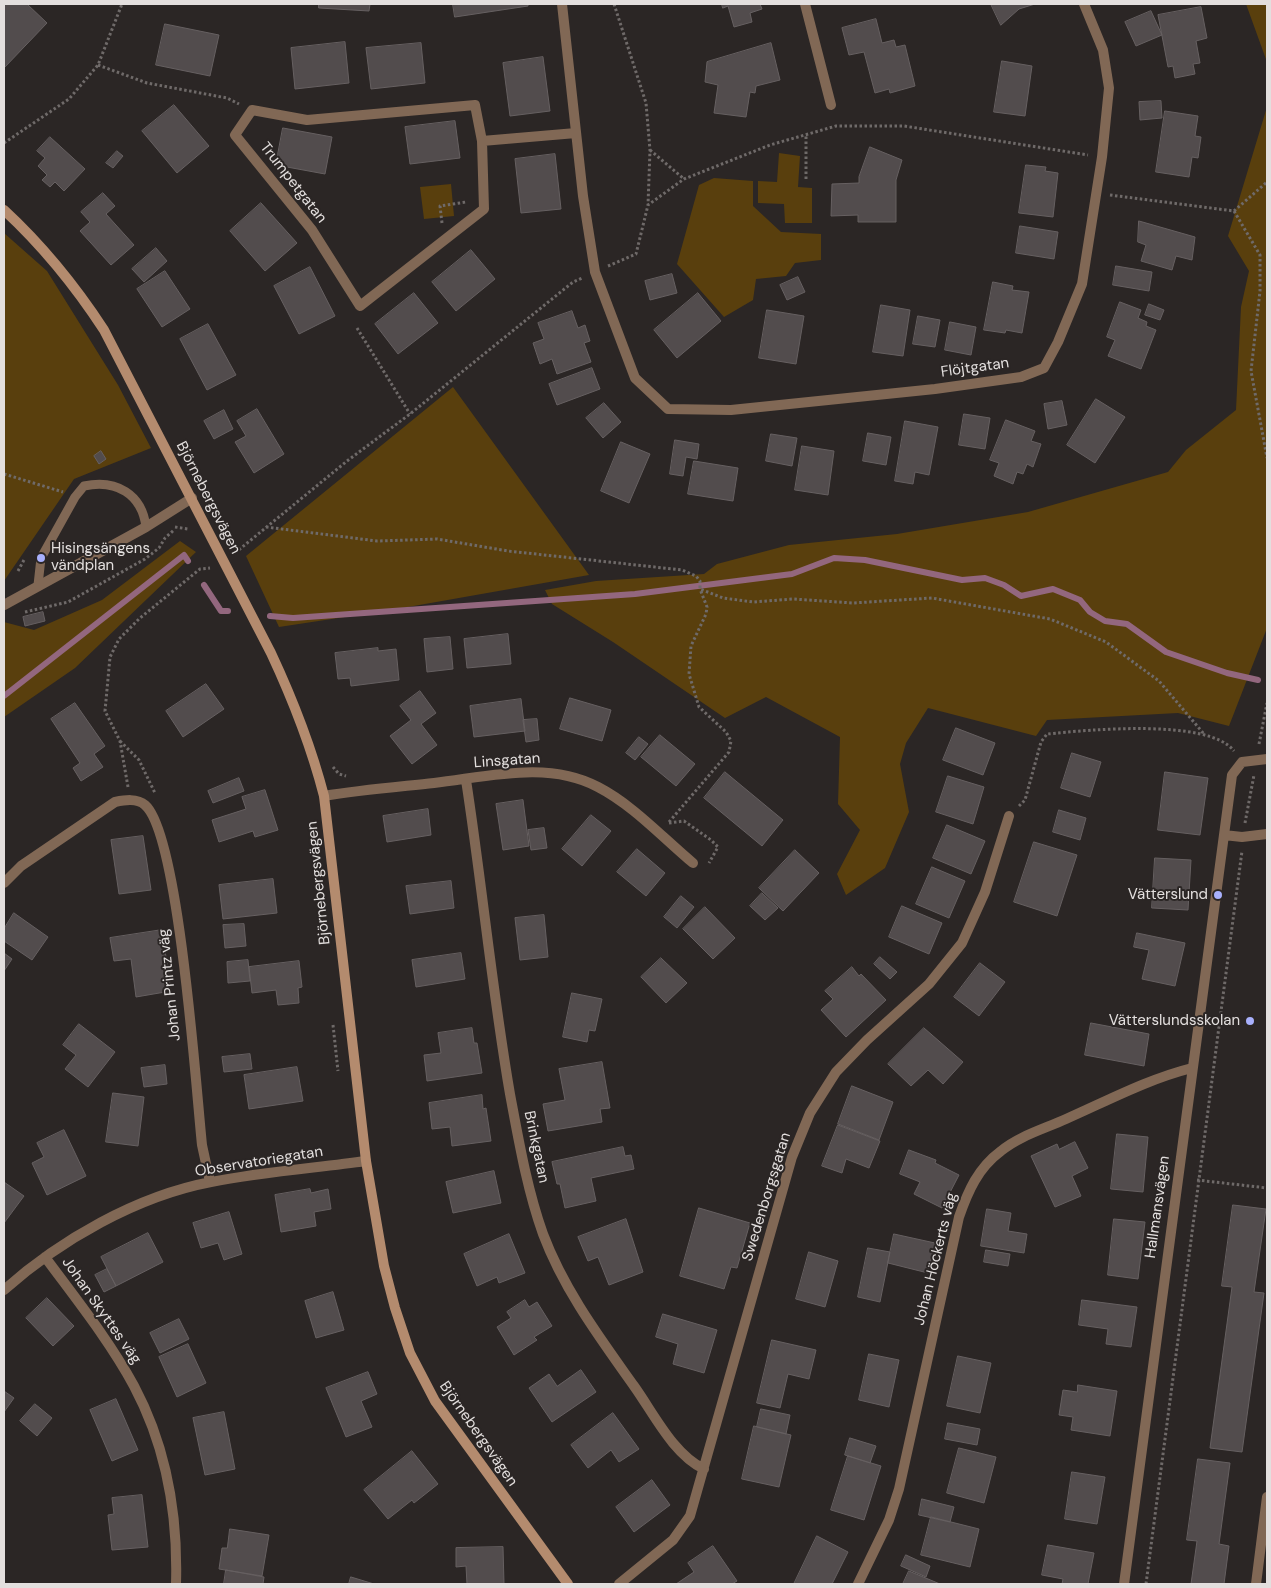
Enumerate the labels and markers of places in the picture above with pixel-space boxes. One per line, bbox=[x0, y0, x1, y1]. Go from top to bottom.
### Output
place label: Hisingsängens vändplan bbox=[51, 540, 150, 575]
marker: Hisingsängens vändplan bbox=[35, 552, 47, 564]
place label: Vätterslund bbox=[1128, 886, 1208, 904]
marker: Vätterslund bbox=[1212, 889, 1224, 901]
place label: Vätterslundsskolan bbox=[1109, 1012, 1240, 1030]
marker: Vätterslundsskolan bbox=[1244, 1015, 1256, 1027]

